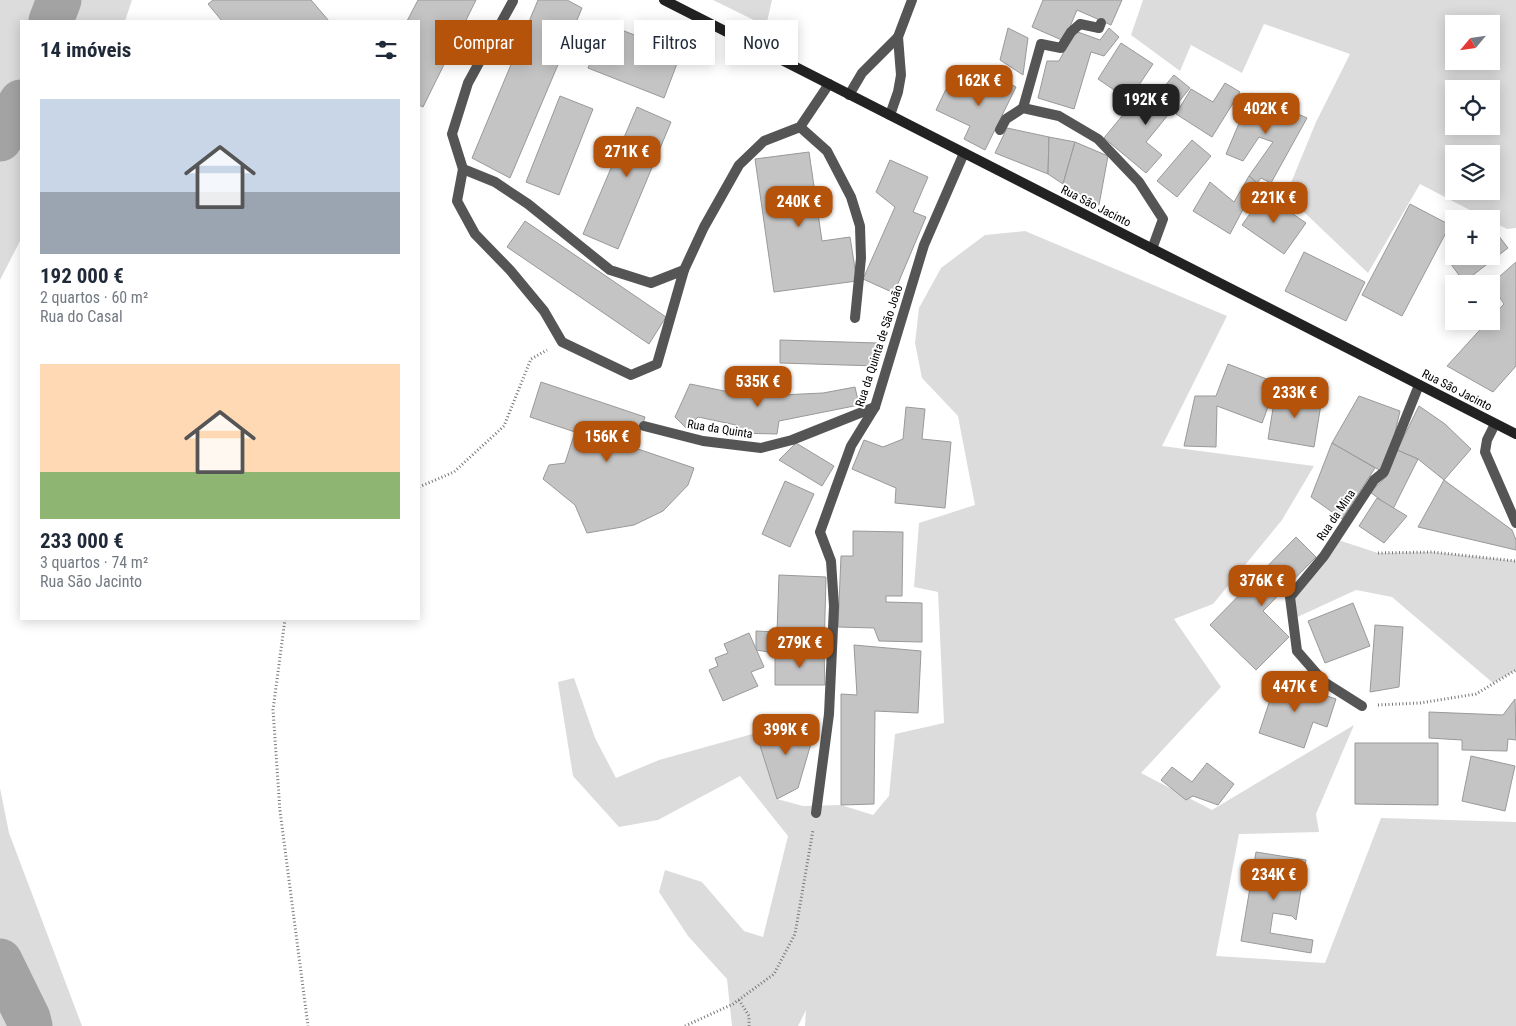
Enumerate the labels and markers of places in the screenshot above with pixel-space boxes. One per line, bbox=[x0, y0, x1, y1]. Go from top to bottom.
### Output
pin: 162K € bbox=[938, 64, 1020, 107]
pin: 192K € bbox=[1105, 84, 1187, 126]
pin: 402K € bbox=[1225, 92, 1307, 135]
pin: 271K € bbox=[586, 136, 668, 178]
pin: 221K € bbox=[1233, 182, 1315, 224]
pin: 240K € bbox=[758, 186, 840, 228]
pin: 535K € bbox=[717, 366, 799, 408]
pin: 233K € bbox=[1254, 376, 1336, 419]
pin: 156K € bbox=[566, 420, 648, 463]
pin: 376K € bbox=[1221, 564, 1303, 607]
pin: 279K € bbox=[759, 626, 841, 669]
pin: 447K € bbox=[1254, 670, 1336, 713]
pin: 399K € bbox=[745, 714, 827, 756]
pin: 234K € bbox=[1233, 858, 1315, 901]

